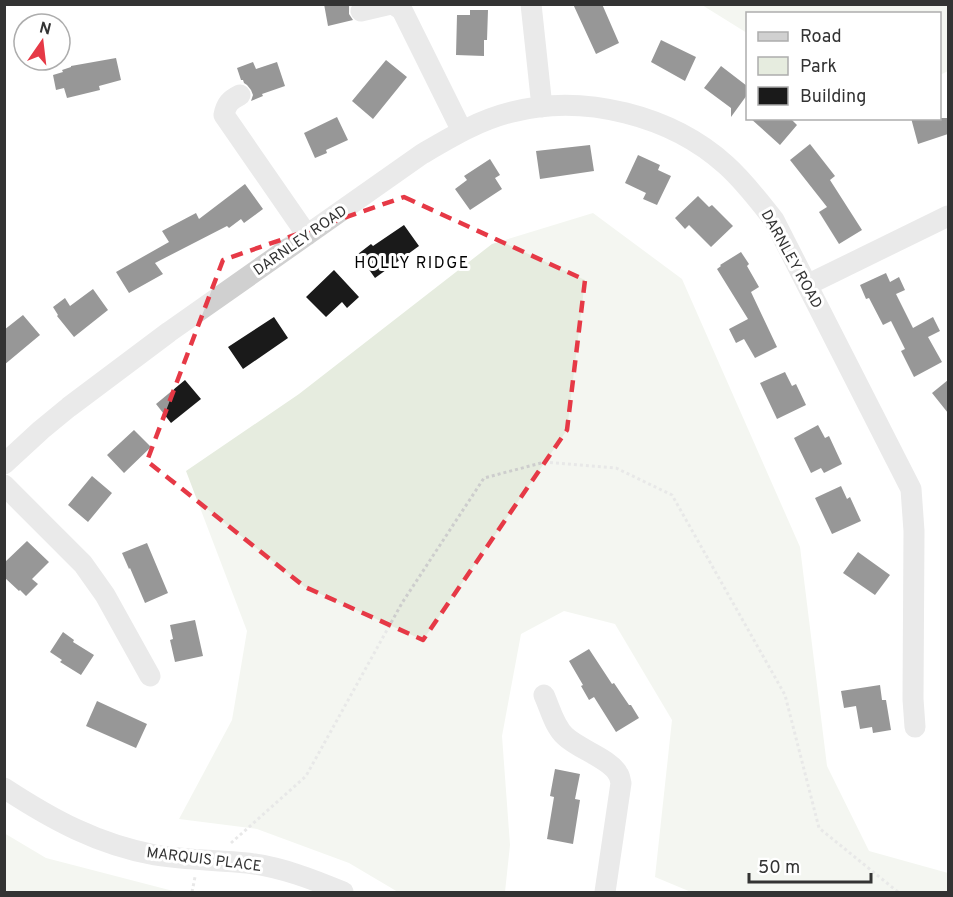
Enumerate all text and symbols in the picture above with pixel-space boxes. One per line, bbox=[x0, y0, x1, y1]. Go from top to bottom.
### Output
north arrow bbox=[12, 12, 72, 72]
legend bbox=[746, 12, 941, 120]
text: N bbox=[37, 18, 53, 40]
text: Road bbox=[800, 26, 842, 49]
text: Park bbox=[800, 56, 837, 79]
text: Building bbox=[800, 86, 866, 109]
street label: DARNLEY ROAD bbox=[250, 202, 351, 281]
street label: DARNLEY ROAD bbox=[756, 207, 826, 312]
district label: HOLLY RIDGE bbox=[354, 254, 470, 274]
street label: MARQUIS PLACE bbox=[145, 844, 262, 877]
scale bar bbox=[749, 846, 870, 884]
text: 50 m bbox=[758, 857, 800, 880]

